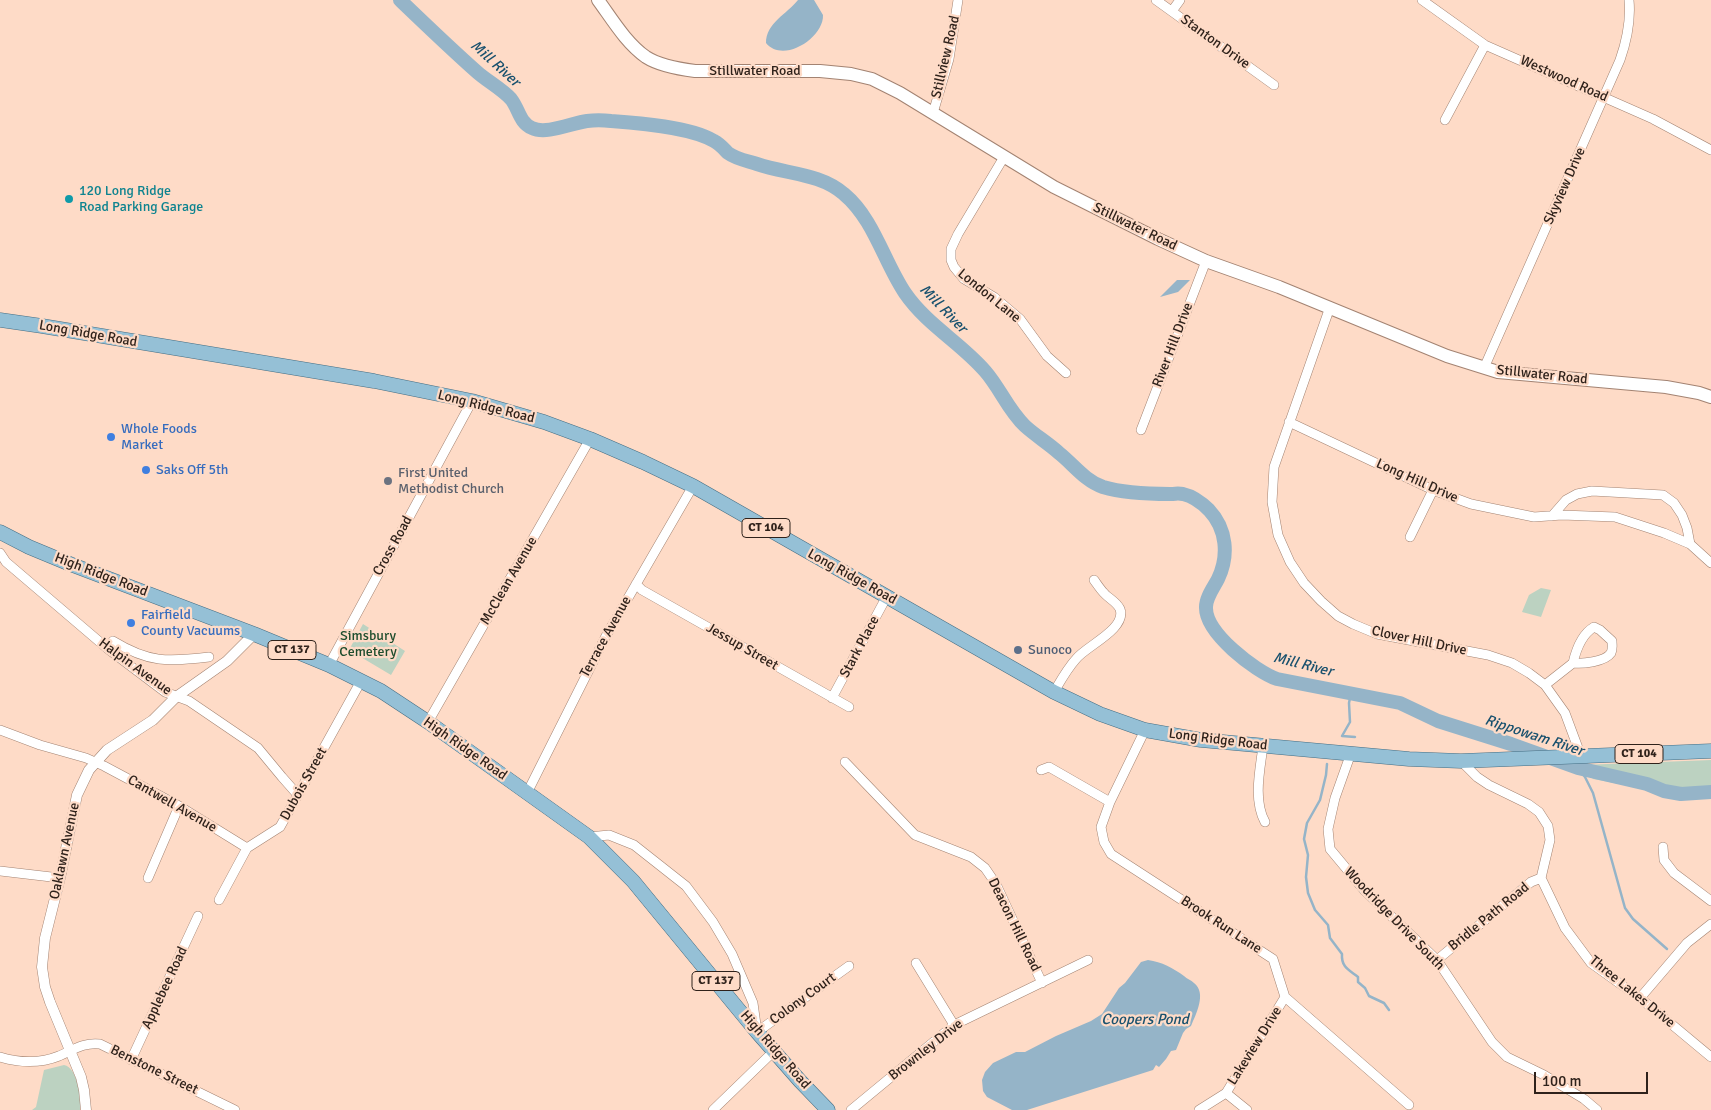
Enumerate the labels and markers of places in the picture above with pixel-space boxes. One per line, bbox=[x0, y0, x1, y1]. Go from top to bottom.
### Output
place label: 120 Long Ridge Road Parking Garage bbox=[79, 183, 203, 216]
marker: 120 Long Ridge Road Parking Garage bbox=[63, 193, 75, 205]
place label: Whole Foods Market bbox=[121, 421, 197, 454]
marker: Whole Foods Market bbox=[105, 431, 117, 443]
place label: Saks Off 5th bbox=[156, 462, 228, 478]
marker: Saks Off 5th bbox=[140, 464, 152, 476]
place label: First United Methodist Church bbox=[398, 465, 504, 498]
marker: First United Methodist Church bbox=[382, 475, 394, 487]
place label: Fairfield County Vacuums bbox=[141, 607, 240, 640]
marker: Fairfield County Vacuums bbox=[125, 617, 137, 629]
place label: Sunoco bbox=[1028, 642, 1072, 658]
marker: Sunoco bbox=[1012, 644, 1024, 656]

